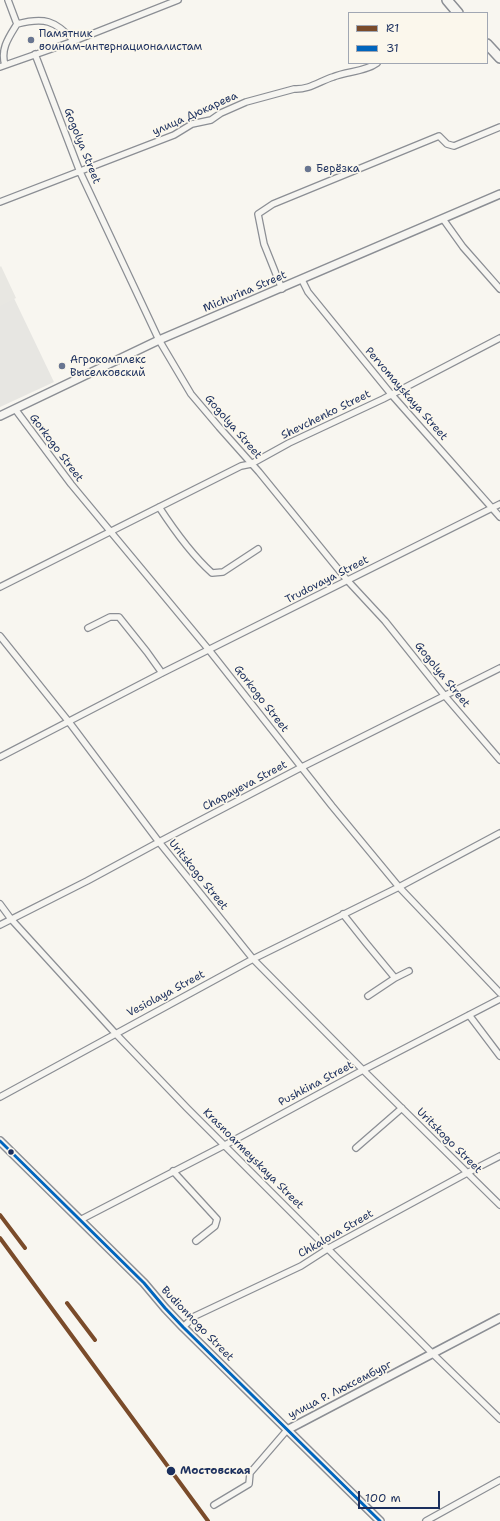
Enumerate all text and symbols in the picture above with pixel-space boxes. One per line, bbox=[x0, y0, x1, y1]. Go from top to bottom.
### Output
legend bbox=[348, 12, 488, 64]
text: R1 bbox=[386, 20, 399, 36]
place label: Памятник воинам-интернационалистам bbox=[39, 27, 202, 53]
marker: Памятник воинам-интернационалистам bbox=[26, 35, 36, 45]
text: 31 bbox=[386, 40, 399, 56]
street label: улица Дюкарева bbox=[150, 89, 240, 139]
street label: Gogolya Street bbox=[61, 106, 103, 186]
place label: Берёзка bbox=[316, 162, 360, 176]
marker: Берёзка bbox=[303, 164, 313, 174]
street label: Michurina Street bbox=[201, 268, 289, 316]
street label: Pervomayskaya Street bbox=[362, 345, 450, 443]
place label: Агрокомплекс Выселковский bbox=[70, 353, 146, 379]
marker: Агрокомплекс Выселковский bbox=[57, 361, 67, 371]
street label: Shevchenko Street bbox=[279, 388, 373, 442]
street label: Gogolya Street bbox=[202, 392, 264, 462]
street label: Gorkogo Street bbox=[26, 411, 86, 485]
street label: Trudovaya Street bbox=[283, 553, 371, 607]
street label: Gogolya Street bbox=[412, 640, 472, 710]
street label: Gorkogo Street bbox=[231, 663, 291, 735]
street label: Chapayeva Street bbox=[200, 758, 290, 814]
street label: Uritskogo Street bbox=[166, 837, 230, 913]
street label: Vesiolaya Street bbox=[125, 968, 207, 1020]
street label: Pushkina Street bbox=[276, 1059, 356, 1109]
street label: Krasnoarmeyskaya Street bbox=[200, 1106, 306, 1212]
street label: Uritskogo Street bbox=[414, 1106, 484, 1176]
unlabelled marker bbox=[6, 1147, 16, 1157]
street label: Chkalova Street bbox=[296, 1207, 376, 1261]
street label: Budionnogo Street bbox=[158, 1284, 236, 1364]
street label: улица Р. Люксембург bbox=[286, 1358, 394, 1422]
place label: Мостовская bbox=[180, 1464, 251, 1478]
marker: Мостовская bbox=[165, 1465, 177, 1477]
scale bar bbox=[360, 1483, 442, 1509]
text: 100 m bbox=[365, 1490, 401, 1506]

